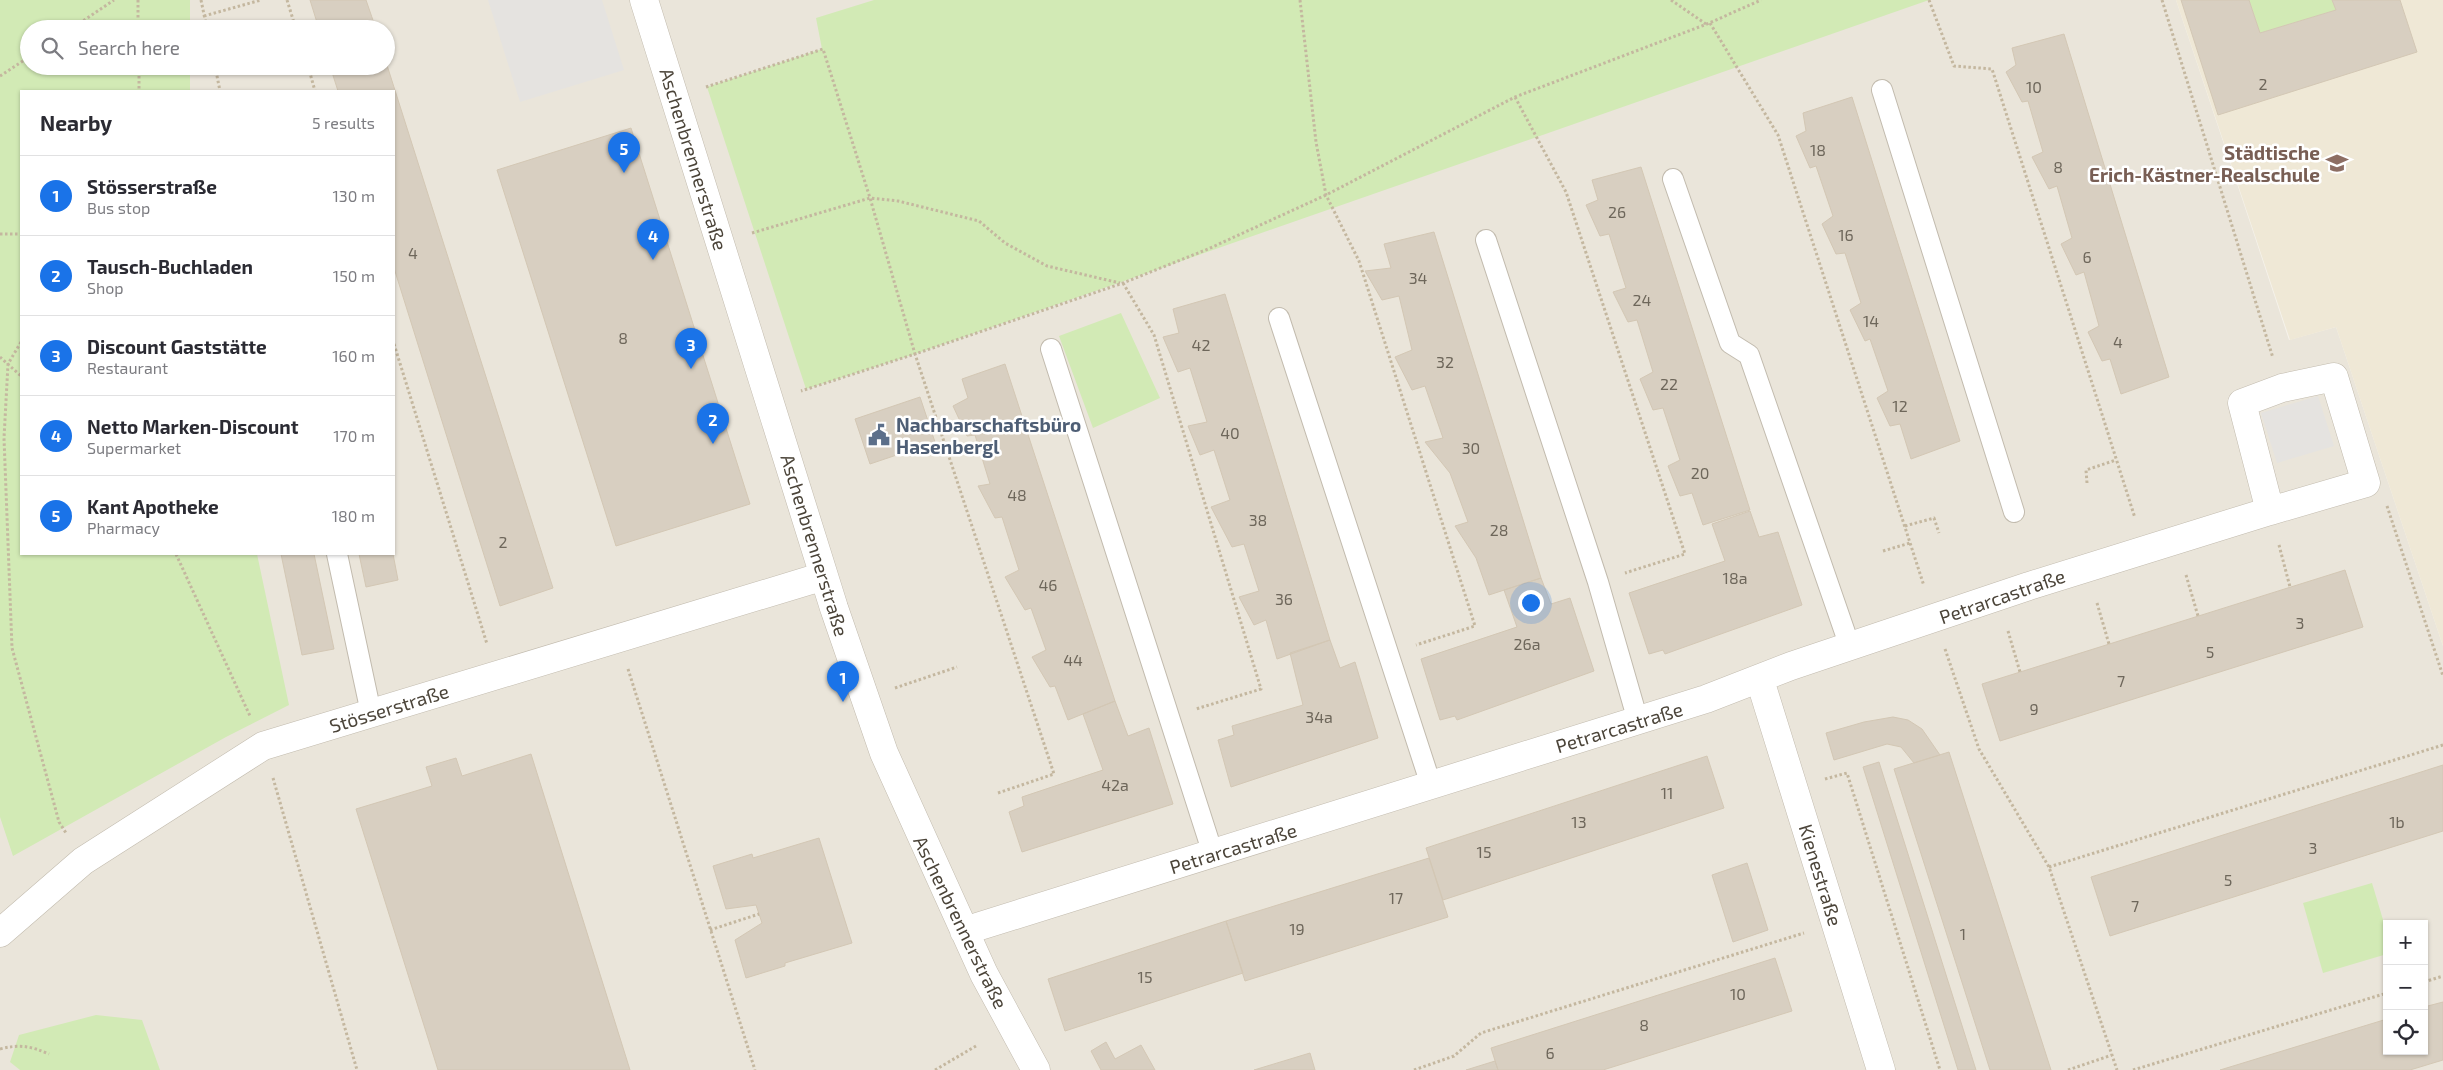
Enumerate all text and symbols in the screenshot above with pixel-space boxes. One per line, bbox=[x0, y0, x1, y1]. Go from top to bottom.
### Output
search box bbox=[20, 20, 395, 75]
icon: search bbox=[38, 34, 66, 62]
text: Search here bbox=[78, 36, 180, 59]
street label: Aschenbrennerstraße bbox=[655, 65, 733, 253]
house number: 2 bbox=[2259, 74, 2268, 93]
house number: 10 bbox=[2026, 77, 2042, 96]
text: Nearby bbox=[40, 110, 112, 135]
text: 5 results bbox=[312, 113, 375, 132]
pin: 5 bbox=[608, 132, 640, 173]
house number: 18 bbox=[1810, 140, 1826, 159]
place label: Städtische Erich-Kästner-Realschule bbox=[2089, 141, 2320, 186]
school or university icon: Städtische Erich-Kästner-Realschule bbox=[2324, 150, 2350, 176]
house number: 8 bbox=[2053, 157, 2063, 176]
text: Stösserstraße bbox=[87, 175, 217, 198]
text: 1 bbox=[53, 186, 59, 205]
text: 130 m bbox=[333, 186, 375, 205]
text: Bus stop bbox=[87, 198, 150, 217]
house number: 26 bbox=[1608, 202, 1626, 221]
pin: 4 bbox=[637, 219, 669, 260]
house number: 16 bbox=[1838, 225, 1854, 244]
house number: 4 bbox=[408, 243, 418, 262]
house number: 6 bbox=[2082, 247, 2092, 266]
text: Tausch-Buchladen bbox=[87, 255, 253, 278]
text: 2 bbox=[51, 266, 61, 285]
text: 150 m bbox=[333, 266, 375, 285]
house number: 34 bbox=[1409, 268, 1428, 287]
text: Shop bbox=[87, 278, 124, 297]
house number: 24 bbox=[1633, 290, 1652, 309]
house number: 14 bbox=[1863, 311, 1879, 330]
house number: 8 bbox=[618, 328, 628, 347]
pin: 3 bbox=[675, 328, 707, 369]
house number: 4 bbox=[2113, 332, 2123, 351]
text: Discount Gaststätte bbox=[87, 335, 267, 358]
house number: 42 bbox=[1192, 335, 1210, 354]
text: 3 bbox=[51, 346, 61, 365]
text: 160 m bbox=[332, 346, 375, 365]
house number: 32 bbox=[1436, 352, 1454, 371]
text: Restaurant bbox=[87, 358, 168, 377]
house number: 22 bbox=[1660, 374, 1678, 393]
house number: 12 bbox=[1892, 396, 1908, 415]
pin: 2 bbox=[697, 403, 729, 444]
place label: Nachbarschaftsbüro Hasenbergl bbox=[896, 413, 1081, 458]
text: Netto Marken-Discount bbox=[87, 415, 298, 438]
public building icon: Nachbarschaftsbüro Hasenbergl bbox=[866, 422, 892, 448]
house number: 40 bbox=[1220, 423, 1240, 442]
text: 4 bbox=[51, 426, 61, 445]
text: 170 m bbox=[333, 426, 375, 445]
text: Supermarket bbox=[87, 438, 181, 457]
house number: 30 bbox=[1462, 438, 1480, 457]
street label: Aschenbrennerstraße bbox=[776, 451, 854, 639]
house number: 20 bbox=[1691, 463, 1709, 482]
house number: 48 bbox=[1007, 485, 1027, 504]
text: Kant Apotheke bbox=[87, 495, 219, 518]
text: 5 bbox=[52, 506, 60, 525]
text: 180 m bbox=[332, 506, 375, 525]
house number: 38 bbox=[1249, 510, 1267, 529]
text: Pharmacy bbox=[87, 518, 160, 537]
house number: 28 bbox=[1490, 520, 1508, 539]
house number: 2 bbox=[499, 532, 508, 551]
street label: Petrarcastraße bbox=[1936, 564, 2068, 628]
house number: 18a bbox=[1723, 568, 1747, 587]
house number: 46 bbox=[1039, 575, 1058, 594]
house number: 36 bbox=[1275, 589, 1293, 608]
your location bbox=[1518, 590, 1544, 616]
house number: 3 bbox=[2296, 613, 2304, 632]
house number: 26a bbox=[1514, 634, 1540, 653]
house number: 5 bbox=[2206, 642, 2214, 661]
house number: 44 bbox=[1063, 650, 1083, 669]
pin: 1 bbox=[827, 661, 859, 702]
house number: 7 bbox=[2117, 671, 2125, 690]
street label: Stösserstraße bbox=[327, 679, 451, 737]
street label: Petrarcastraße bbox=[1553, 697, 1685, 757]
house number: 9 bbox=[2029, 699, 2039, 718]
house number: 34a bbox=[1305, 707, 1333, 726]
house number: 42a bbox=[1101, 775, 1129, 794]
house number: 11 bbox=[1661, 783, 1673, 802]
house number: 13 bbox=[1571, 812, 1587, 831]
house number: 1b bbox=[2389, 812, 2405, 831]
street label: Petrarcastraße bbox=[1167, 818, 1299, 878]
street label: Kienestraße bbox=[1795, 821, 1847, 929]
street label: Aschenbrennerstraße bbox=[909, 832, 1013, 1012]
house number: 3 bbox=[2309, 838, 2317, 857]
house number: 15 bbox=[1477, 842, 1491, 861]
house number: 5 bbox=[2224, 870, 2232, 889]
house number: 17 bbox=[1389, 888, 1403, 907]
house number: 7 bbox=[2131, 896, 2139, 915]
house number: 19 bbox=[1289, 919, 1305, 938]
map controls bbox=[2383, 920, 2428, 1055]
button: + bbox=[2383, 920, 2428, 965]
house number: 1 bbox=[1960, 924, 1966, 943]
button: − bbox=[2383, 965, 2428, 1010]
house number: 15 bbox=[1138, 967, 1152, 986]
house number: 10 bbox=[1730, 984, 1746, 1003]
button: locate bbox=[2383, 1010, 2428, 1055]
house number: 8 bbox=[1639, 1015, 1649, 1034]
house number: 6 bbox=[1545, 1043, 1555, 1062]

